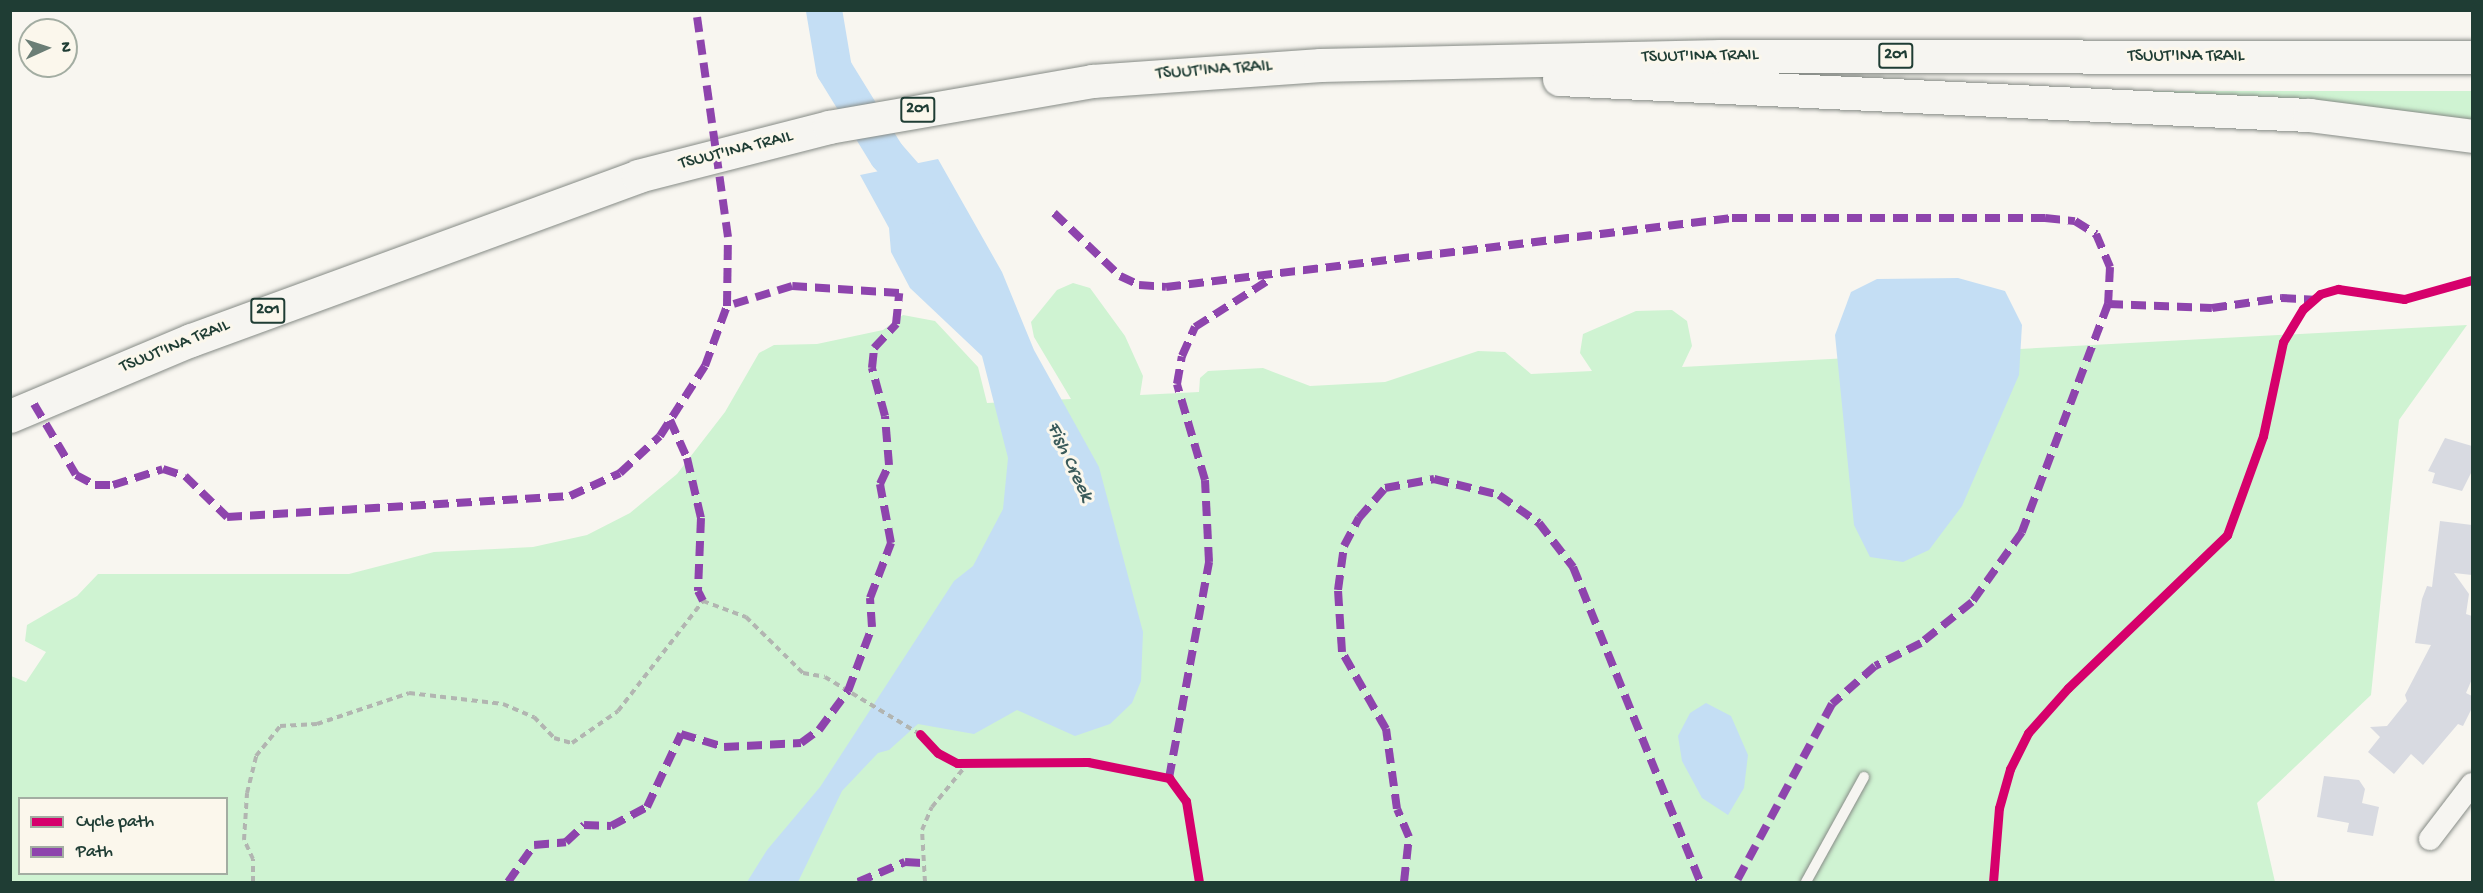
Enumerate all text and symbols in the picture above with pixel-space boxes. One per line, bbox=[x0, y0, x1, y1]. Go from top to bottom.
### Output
north arrow bbox=[18, 18, 78, 78]
text: N bbox=[55, 41, 74, 53]
road number: 201 bbox=[1878, 43, 1914, 69]
street label: TSUUT'INA TRAIL bbox=[1642, 45, 1758, 69]
street label: TSUUT'INA TRAIL bbox=[2128, 46, 2244, 68]
street label: TSUUT'INA TRAIL bbox=[1155, 56, 1273, 86]
road number: 201 bbox=[900, 97, 936, 123]
street label: TSUUT'INA TRAIL bbox=[677, 126, 795, 176]
road number: 201 bbox=[250, 298, 286, 324]
street label: TSUUT'INA TRAIL bbox=[117, 315, 233, 379]
water label: Fish Creek bbox=[1040, 418, 1098, 506]
legend bbox=[18, 797, 228, 875]
text: Cycle path bbox=[76, 812, 154, 833]
text: Path bbox=[76, 842, 113, 863]

